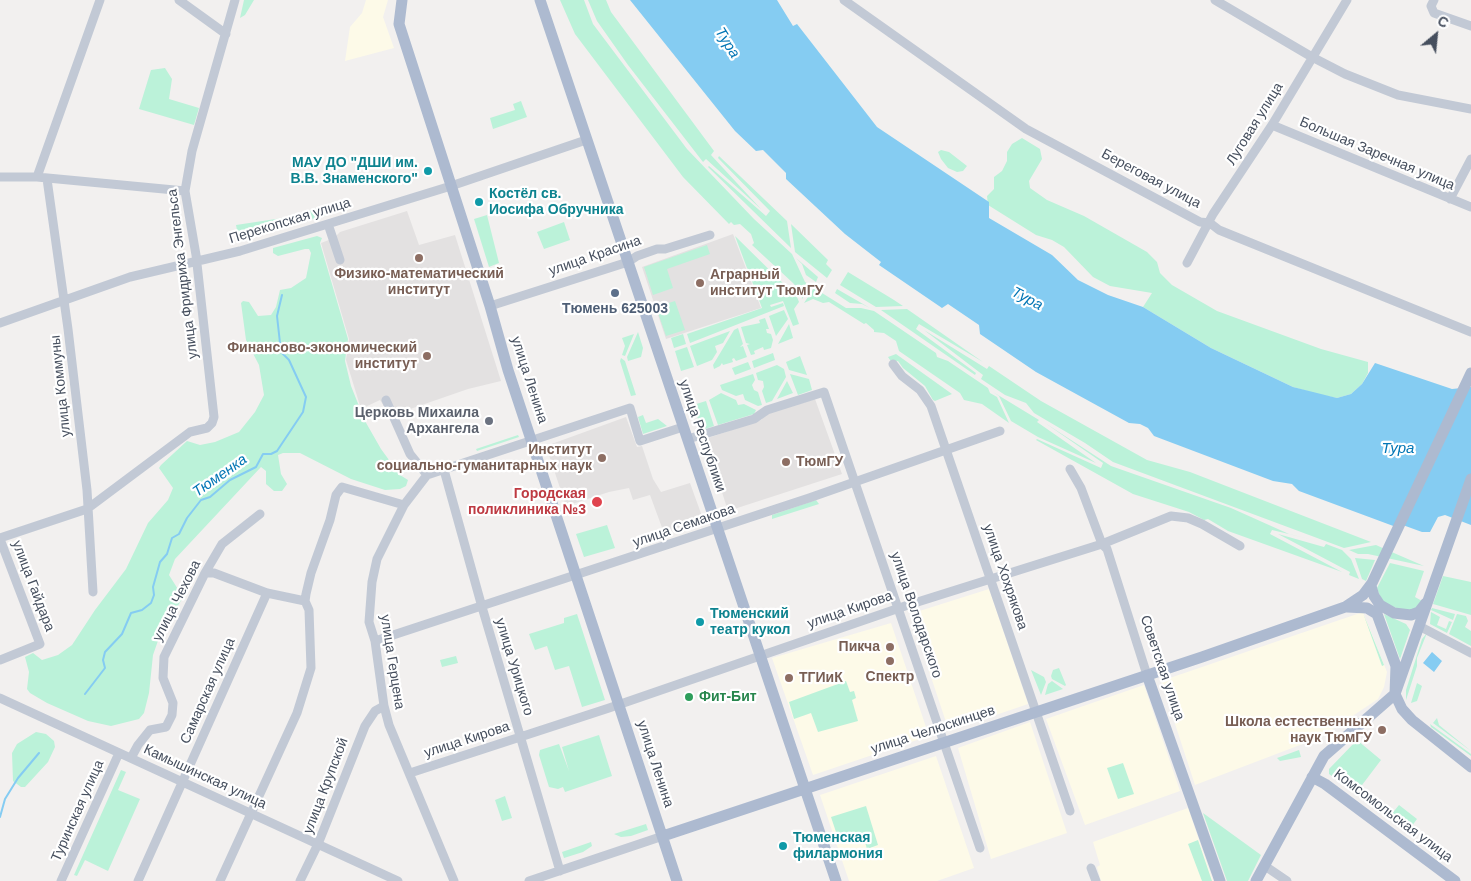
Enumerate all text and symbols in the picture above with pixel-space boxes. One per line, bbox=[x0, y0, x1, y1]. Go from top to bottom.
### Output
north arrow bbox=[1411, 10, 1461, 60]
text: С bbox=[1435, 12, 1451, 31]
water label: Тура bbox=[711, 24, 743, 62]
street label: Луговая улица bbox=[1223, 80, 1287, 168]
street label: Большая Заречная улица bbox=[1297, 114, 1457, 194]
street label: Береговая улица bbox=[1098, 146, 1204, 212]
place label: МАУ ДО "ДШИ им. В.В. Знаменского" bbox=[291, 155, 418, 188]
marker: МАУ ДО "ДШИ им. В.В. Знаменского" bbox=[422, 165, 434, 177]
place label: Костёл св. Иосифа Обручника bbox=[489, 186, 623, 218]
street label: улица Фридриха Энгельса bbox=[164, 188, 202, 360]
street label: Перекопская улица bbox=[227, 195, 353, 247]
marker: Костёл св. Иосифа Обручника bbox=[473, 196, 485, 208]
street label: улица Красина bbox=[547, 232, 643, 280]
marker: Физико-математический институт bbox=[413, 252, 425, 264]
place label: Физико-математический институт bbox=[334, 266, 504, 298]
place label: Аграрный институт ТюмГУ bbox=[710, 267, 823, 300]
marker: Аграрный институт ТюмГУ bbox=[694, 277, 706, 289]
water label: Тура bbox=[1008, 283, 1046, 315]
marker: Тюмень 625003 bbox=[609, 287, 621, 299]
place label: Тюмень 625003 bbox=[562, 301, 668, 317]
street label: улица Коммуны bbox=[47, 334, 75, 438]
street label: улица Ленина bbox=[507, 334, 551, 426]
place label: Финансово-экономический институт bbox=[227, 340, 417, 372]
marker: Финансово-экономический институт bbox=[421, 350, 433, 362]
street label: улица Республики bbox=[675, 378, 729, 494]
place label: Церковь Михаила Архангела bbox=[355, 405, 479, 438]
marker: Церковь Михаила Архангела bbox=[483, 415, 495, 427]
water label: Тура bbox=[1382, 440, 1414, 458]
place label: Институт социально-гуманитарных наук bbox=[377, 442, 592, 474]
water label: Тюменка bbox=[189, 451, 251, 501]
marker: Институт социально-гуманитарных наук bbox=[596, 452, 608, 464]
place label: ТюмГУ bbox=[796, 454, 843, 470]
marker: ТюмГУ bbox=[780, 456, 792, 468]
place label: Городская поликлиника №3 bbox=[468, 486, 586, 518]
marker: Городская поликлиника №3 bbox=[590, 495, 604, 509]
street label: улица Семакова bbox=[631, 501, 737, 551]
street label: улица Хохрякова bbox=[979, 522, 1031, 632]
street label: улица Гайдара bbox=[8, 538, 58, 634]
street label: улица Володарского bbox=[887, 550, 945, 680]
street label: улица Чехова bbox=[149, 558, 205, 644]
street label: улица Кирова bbox=[805, 588, 895, 632]
place label: Тюменский театр кукол bbox=[710, 606, 790, 638]
street label: улица Герцена bbox=[376, 613, 408, 711]
street label: Советская улица bbox=[1136, 613, 1188, 723]
street label: улица Урицкого bbox=[491, 616, 537, 718]
marker: Тюменский театр кукол bbox=[694, 616, 706, 628]
street label: Самарская улица bbox=[177, 635, 239, 747]
place label: Пикча bbox=[839, 639, 880, 655]
marker: Пикча bbox=[884, 641, 896, 653]
marker: Спектр bbox=[884, 655, 896, 667]
place label: Спектр bbox=[866, 669, 914, 685]
place label: ТГИиК bbox=[799, 670, 843, 686]
marker: ТГИиК bbox=[783, 672, 795, 684]
place label: Фит-Бит bbox=[699, 689, 757, 705]
marker: Фит-Бит bbox=[683, 691, 695, 703]
street label: улица Челюскинцев bbox=[869, 702, 997, 758]
place label: Школа естественных наук ТюмГУ bbox=[1225, 714, 1372, 746]
street label: улица Кирова bbox=[422, 718, 512, 762]
street label: улица Ленина bbox=[633, 718, 677, 810]
marker: Школа естественных наук ТюмГУ bbox=[1376, 724, 1388, 736]
street label: улица Крупской bbox=[300, 736, 352, 836]
street label: Камышинская улица bbox=[141, 741, 269, 813]
street label: Туринская улица bbox=[48, 758, 108, 864]
street label: Комсомольская улица bbox=[1330, 766, 1456, 866]
place label: Тюменская филармония bbox=[793, 830, 883, 862]
marker: Тюменская филармония bbox=[777, 840, 789, 852]

